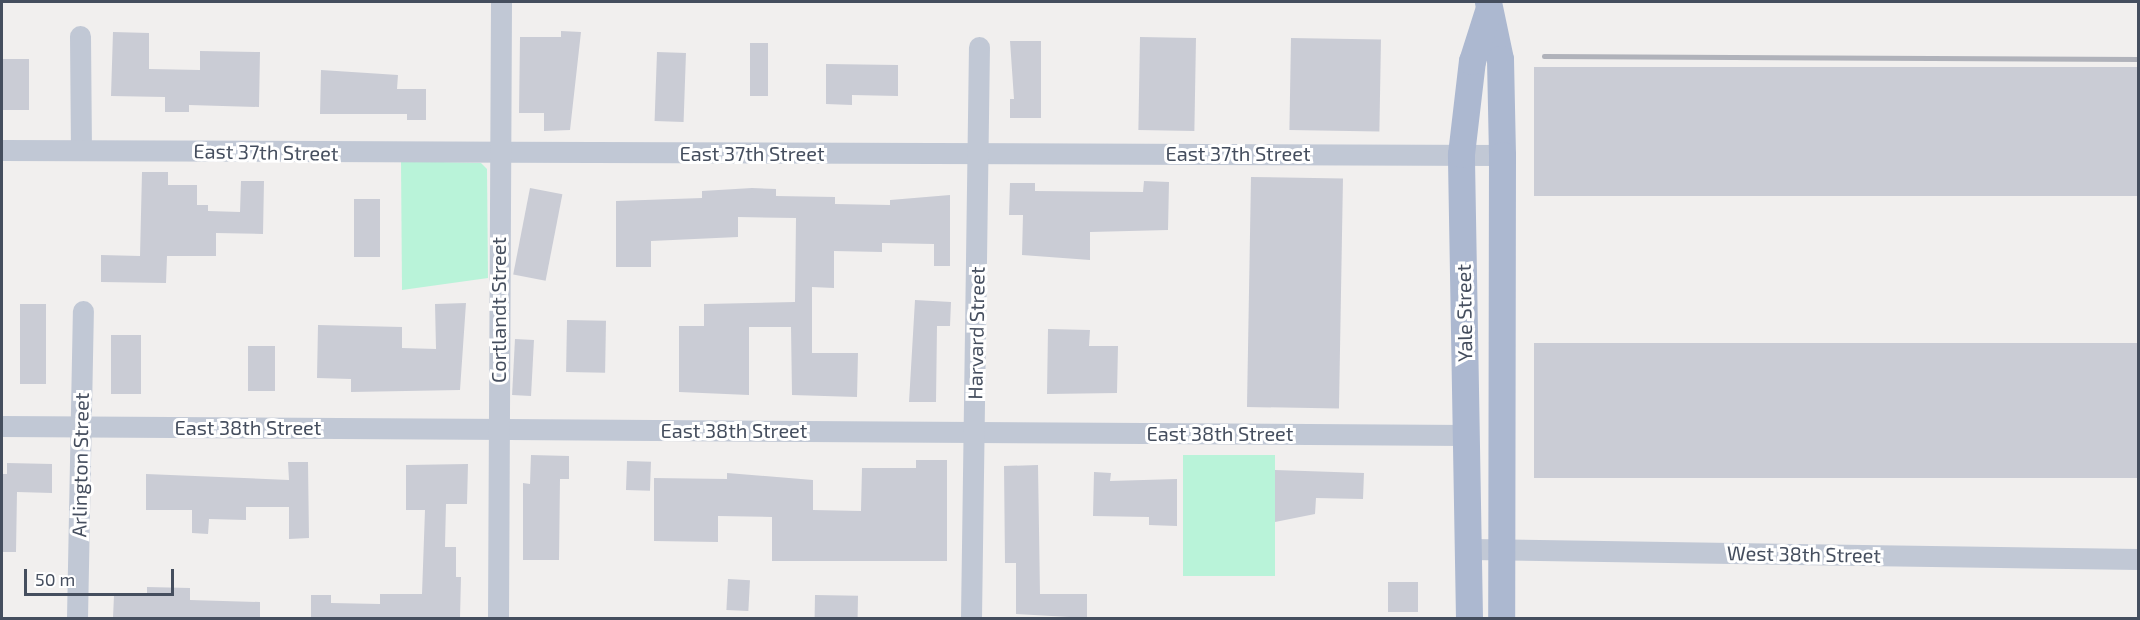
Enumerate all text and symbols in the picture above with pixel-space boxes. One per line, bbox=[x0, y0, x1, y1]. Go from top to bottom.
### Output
street label: East 37th Street bbox=[193, 139, 339, 165]
street label: East 37th Street bbox=[679, 141, 825, 165]
street label: East 37th Street bbox=[1165, 141, 1311, 165]
street label: Cortlandt Street bbox=[486, 237, 510, 383]
street label: Yale Street bbox=[1451, 264, 1477, 362]
street label: Harvard Street bbox=[963, 266, 989, 400]
street label: Arlington Street bbox=[67, 392, 93, 538]
street label: East 38th Street bbox=[175, 415, 321, 439]
street label: East 38th Street bbox=[661, 418, 807, 442]
street label: East 38th Street bbox=[1147, 421, 1293, 445]
street label: West 38th Street bbox=[1727, 541, 1881, 567]
scale bar bbox=[27, 557, 177, 595]
text: 50 m bbox=[35, 568, 75, 590]

